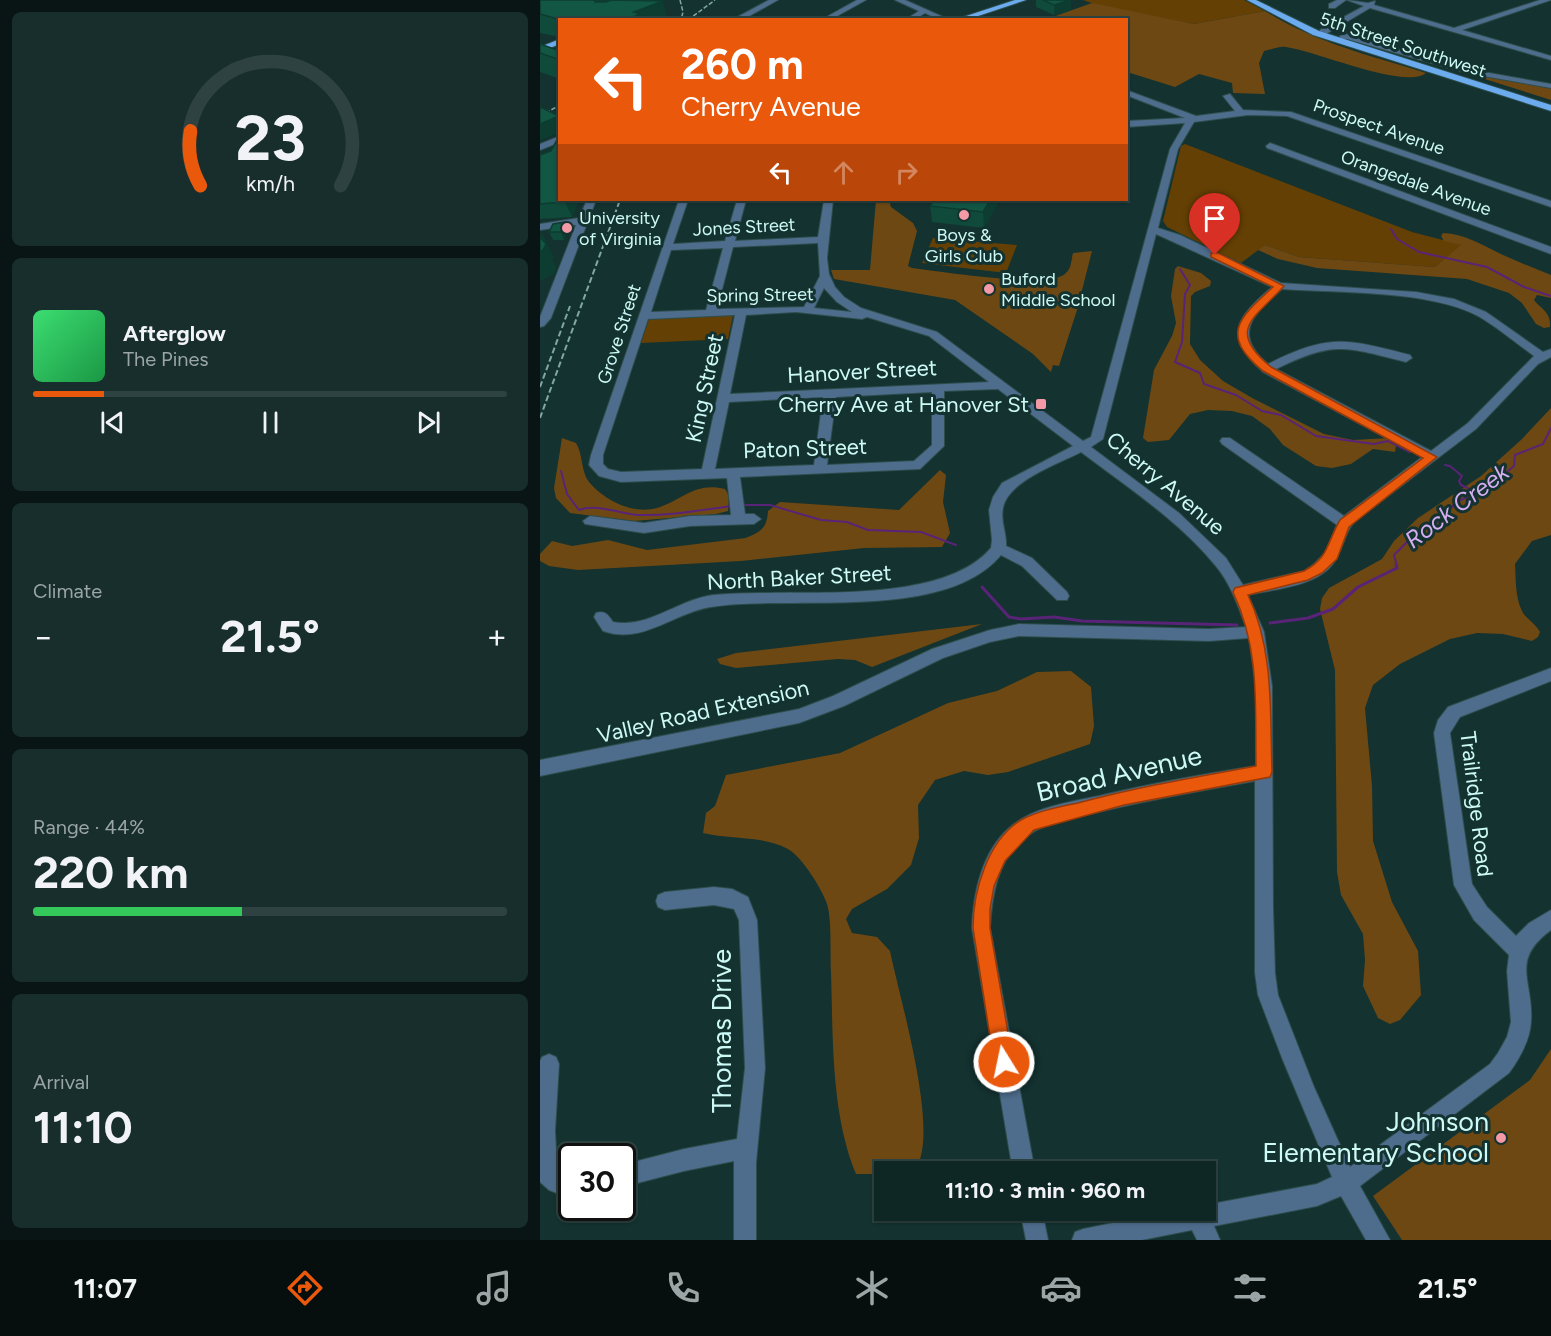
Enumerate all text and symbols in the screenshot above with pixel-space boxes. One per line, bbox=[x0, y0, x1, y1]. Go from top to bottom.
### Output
street label: 5th Street Southwest bbox=[1317, 8, 1489, 82]
text: 260 m bbox=[681, 39, 804, 90]
icon: left bbox=[582, 42, 660, 120]
text: Cherry Avenue bbox=[681, 90, 861, 123]
street label: Prospect Avenue bbox=[1310, 94, 1448, 160]
text: 23 bbox=[235, 101, 305, 176]
street label: Orangedale Avenue bbox=[1338, 146, 1494, 220]
icon: left bbox=[764, 156, 797, 189]
icon: ahead bbox=[827, 156, 860, 189]
icon: right bbox=[890, 156, 923, 189]
text: km/h bbox=[246, 171, 294, 196]
pin bbox=[1189, 193, 1240, 255]
icon: arrive bbox=[1198, 202, 1231, 235]
place label: University of Virginia bbox=[579, 207, 661, 250]
marker: Boys & Girls Club bbox=[957, 208, 971, 222]
street label: Jones Street bbox=[692, 213, 796, 241]
marker: University of Virginia bbox=[560, 221, 574, 235]
place label: Boys & Girls Club bbox=[925, 224, 1003, 267]
place label: Buford Middle School bbox=[1001, 268, 1115, 311]
street label: Grove Street bbox=[593, 281, 646, 387]
marker: Buford Middle School bbox=[982, 282, 996, 296]
street label: Spring Street bbox=[706, 283, 814, 307]
text: Afterglow bbox=[123, 320, 226, 347]
street label: King Street bbox=[680, 331, 729, 445]
text: The Pines bbox=[123, 347, 209, 371]
street label: Hanover Street bbox=[786, 354, 938, 389]
place label: Cherry Ave at Hanover St bbox=[778, 391, 1029, 418]
marker: Cherry Ave at Hanover St bbox=[1034, 397, 1048, 411]
icon: previous bbox=[96, 406, 129, 439]
icon: pause bbox=[254, 406, 287, 439]
icon: next bbox=[412, 406, 445, 439]
street label: Cherry Avenue bbox=[1101, 426, 1230, 541]
street label: Paton Street bbox=[743, 433, 867, 464]
water label: Rock Creek bbox=[1399, 456, 1516, 554]
street label: North Baker Street bbox=[706, 559, 892, 596]
text: Climate bbox=[33, 579, 102, 603]
text: 21.5° bbox=[220, 609, 320, 663]
text: − bbox=[33, 617, 54, 656]
text: + bbox=[486, 617, 507, 656]
street label: Valley Road Extension bbox=[595, 674, 812, 749]
street label: Trailridge Road bbox=[1454, 730, 1499, 878]
street label: Broad Avenue bbox=[1033, 738, 1205, 809]
text: Range · 44% bbox=[33, 815, 145, 839]
text: 220 km bbox=[33, 845, 188, 899]
street label: Thomas Drive bbox=[705, 949, 738, 1113]
position arrow bbox=[972, 1030, 1036, 1094]
text: Arrival bbox=[33, 1070, 89, 1094]
text: 11:10 bbox=[33, 1100, 133, 1154]
place label: Johnson Elementary School bbox=[1262, 1105, 1489, 1169]
marker: Johnson Elementary School bbox=[1494, 1131, 1508, 1145]
speed limit sign: 30 bbox=[558, 1143, 636, 1221]
text: 11:10 · 3 min · 960 m bbox=[945, 1177, 1145, 1204]
icon: directions bbox=[284, 1267, 326, 1309]
icon: music bbox=[473, 1267, 515, 1309]
icon: phone bbox=[662, 1267, 704, 1309]
icon: climate bbox=[851, 1267, 893, 1309]
icon: car bbox=[1040, 1267, 1082, 1309]
icon: filters bbox=[1229, 1267, 1271, 1309]
text: 11:07 bbox=[73, 1272, 137, 1305]
text: 21.5° bbox=[1418, 1272, 1477, 1305]

